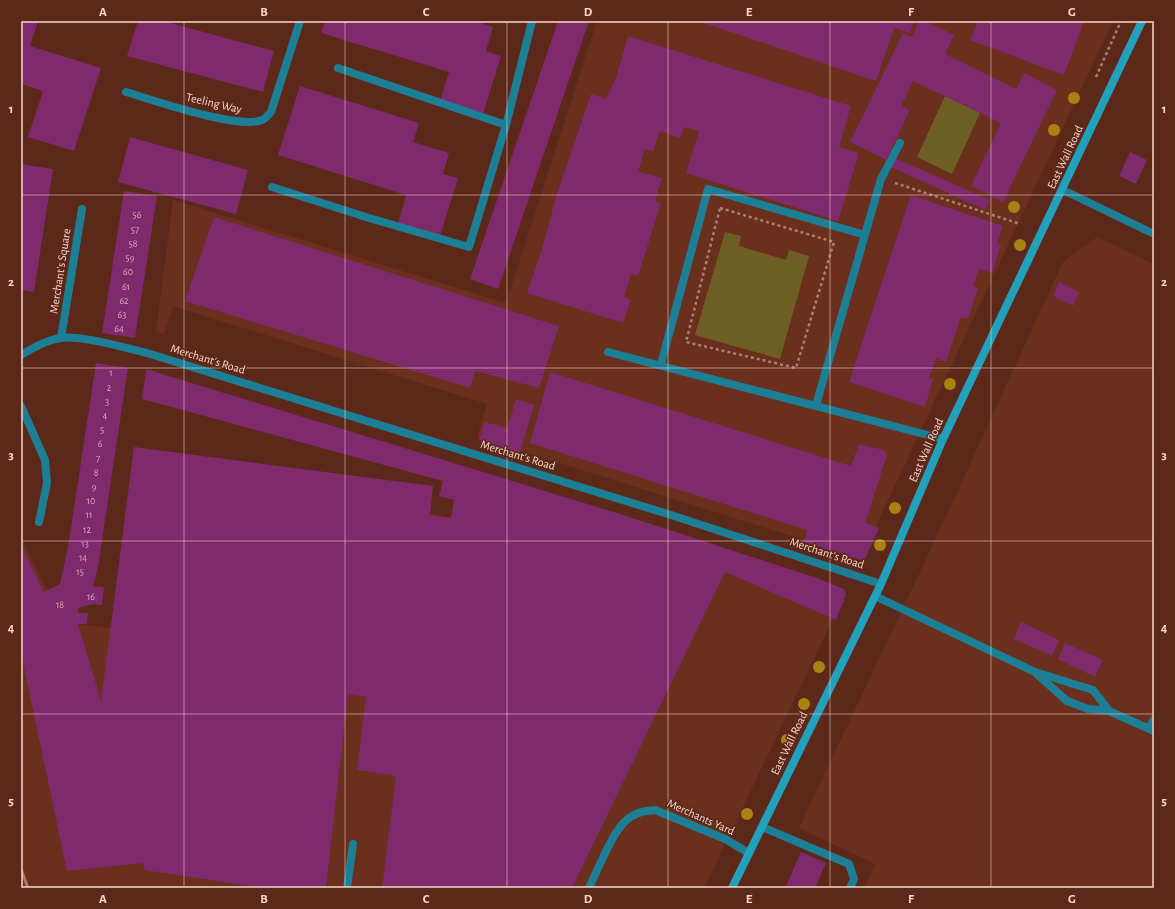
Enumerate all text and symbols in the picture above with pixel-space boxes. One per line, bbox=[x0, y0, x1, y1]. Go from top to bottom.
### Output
text: A bbox=[99, 6, 107, 19]
text: B bbox=[260, 6, 268, 19]
text: C bbox=[423, 6, 430, 19]
text: D bbox=[584, 6, 593, 19]
text: E bbox=[746, 6, 753, 19]
text: F bbox=[908, 6, 915, 19]
text: G bbox=[1068, 6, 1076, 19]
street label: Teeling Way bbox=[185, 91, 243, 116]
text: 1 bbox=[9, 103, 13, 116]
text: 1 bbox=[1162, 103, 1166, 116]
street label: East Wall Road bbox=[1045, 123, 1085, 191]
house number: 56 bbox=[133, 210, 142, 220]
house number: 57 bbox=[131, 225, 139, 235]
street label: Merchant's Square bbox=[47, 228, 73, 314]
house number: 58 bbox=[129, 239, 138, 249]
house number: 59 bbox=[126, 253, 135, 263]
house number: 60 bbox=[123, 267, 133, 277]
text: 2 bbox=[8, 276, 14, 289]
text: 2 bbox=[1161, 276, 1167, 289]
house number: 61 bbox=[122, 282, 130, 292]
house number: 62 bbox=[119, 296, 129, 306]
house number: 63 bbox=[118, 310, 126, 320]
house number: 64 bbox=[114, 324, 124, 334]
street label: Merchant's Road bbox=[169, 342, 247, 376]
house number: 1 bbox=[109, 368, 113, 378]
house number: 2 bbox=[107, 383, 112, 393]
house number: 3 bbox=[105, 397, 109, 407]
house number: 4 bbox=[103, 411, 108, 421]
street label: East Wall Road bbox=[907, 416, 945, 484]
house number: 5 bbox=[100, 425, 104, 435]
street label: Merchant's Road bbox=[479, 438, 557, 472]
house number: 6 bbox=[98, 439, 103, 449]
text: 3 bbox=[8, 449, 14, 462]
text: 3 bbox=[1161, 449, 1167, 462]
house number: 7 bbox=[96, 454, 100, 464]
house number: 8 bbox=[94, 468, 99, 478]
house number: 9 bbox=[92, 482, 97, 492]
house number: 10 bbox=[87, 496, 95, 506]
house number: 11 bbox=[86, 510, 92, 520]
house number: 12 bbox=[83, 525, 91, 535]
street label: Merchant's Road bbox=[788, 535, 866, 571]
house number: 13 bbox=[81, 539, 89, 549]
house number: 14 bbox=[79, 553, 87, 563]
house number: 15 bbox=[76, 567, 84, 577]
house number: 16 bbox=[87, 592, 95, 602]
house number: 18 bbox=[56, 600, 64, 610]
text: 4 bbox=[8, 622, 15, 635]
text: 4 bbox=[1161, 622, 1168, 635]
street label: East Wall Road bbox=[769, 709, 809, 777]
text: 5 bbox=[8, 795, 14, 808]
text: 5 bbox=[1161, 795, 1167, 808]
street label: Merchants Yard bbox=[665, 797, 737, 837]
text: A bbox=[99, 893, 107, 906]
text: B bbox=[260, 893, 268, 906]
text: C bbox=[423, 893, 430, 906]
text: D bbox=[584, 893, 593, 906]
text: E bbox=[746, 893, 753, 906]
text: F bbox=[908, 893, 915, 906]
text: G bbox=[1068, 893, 1076, 906]

